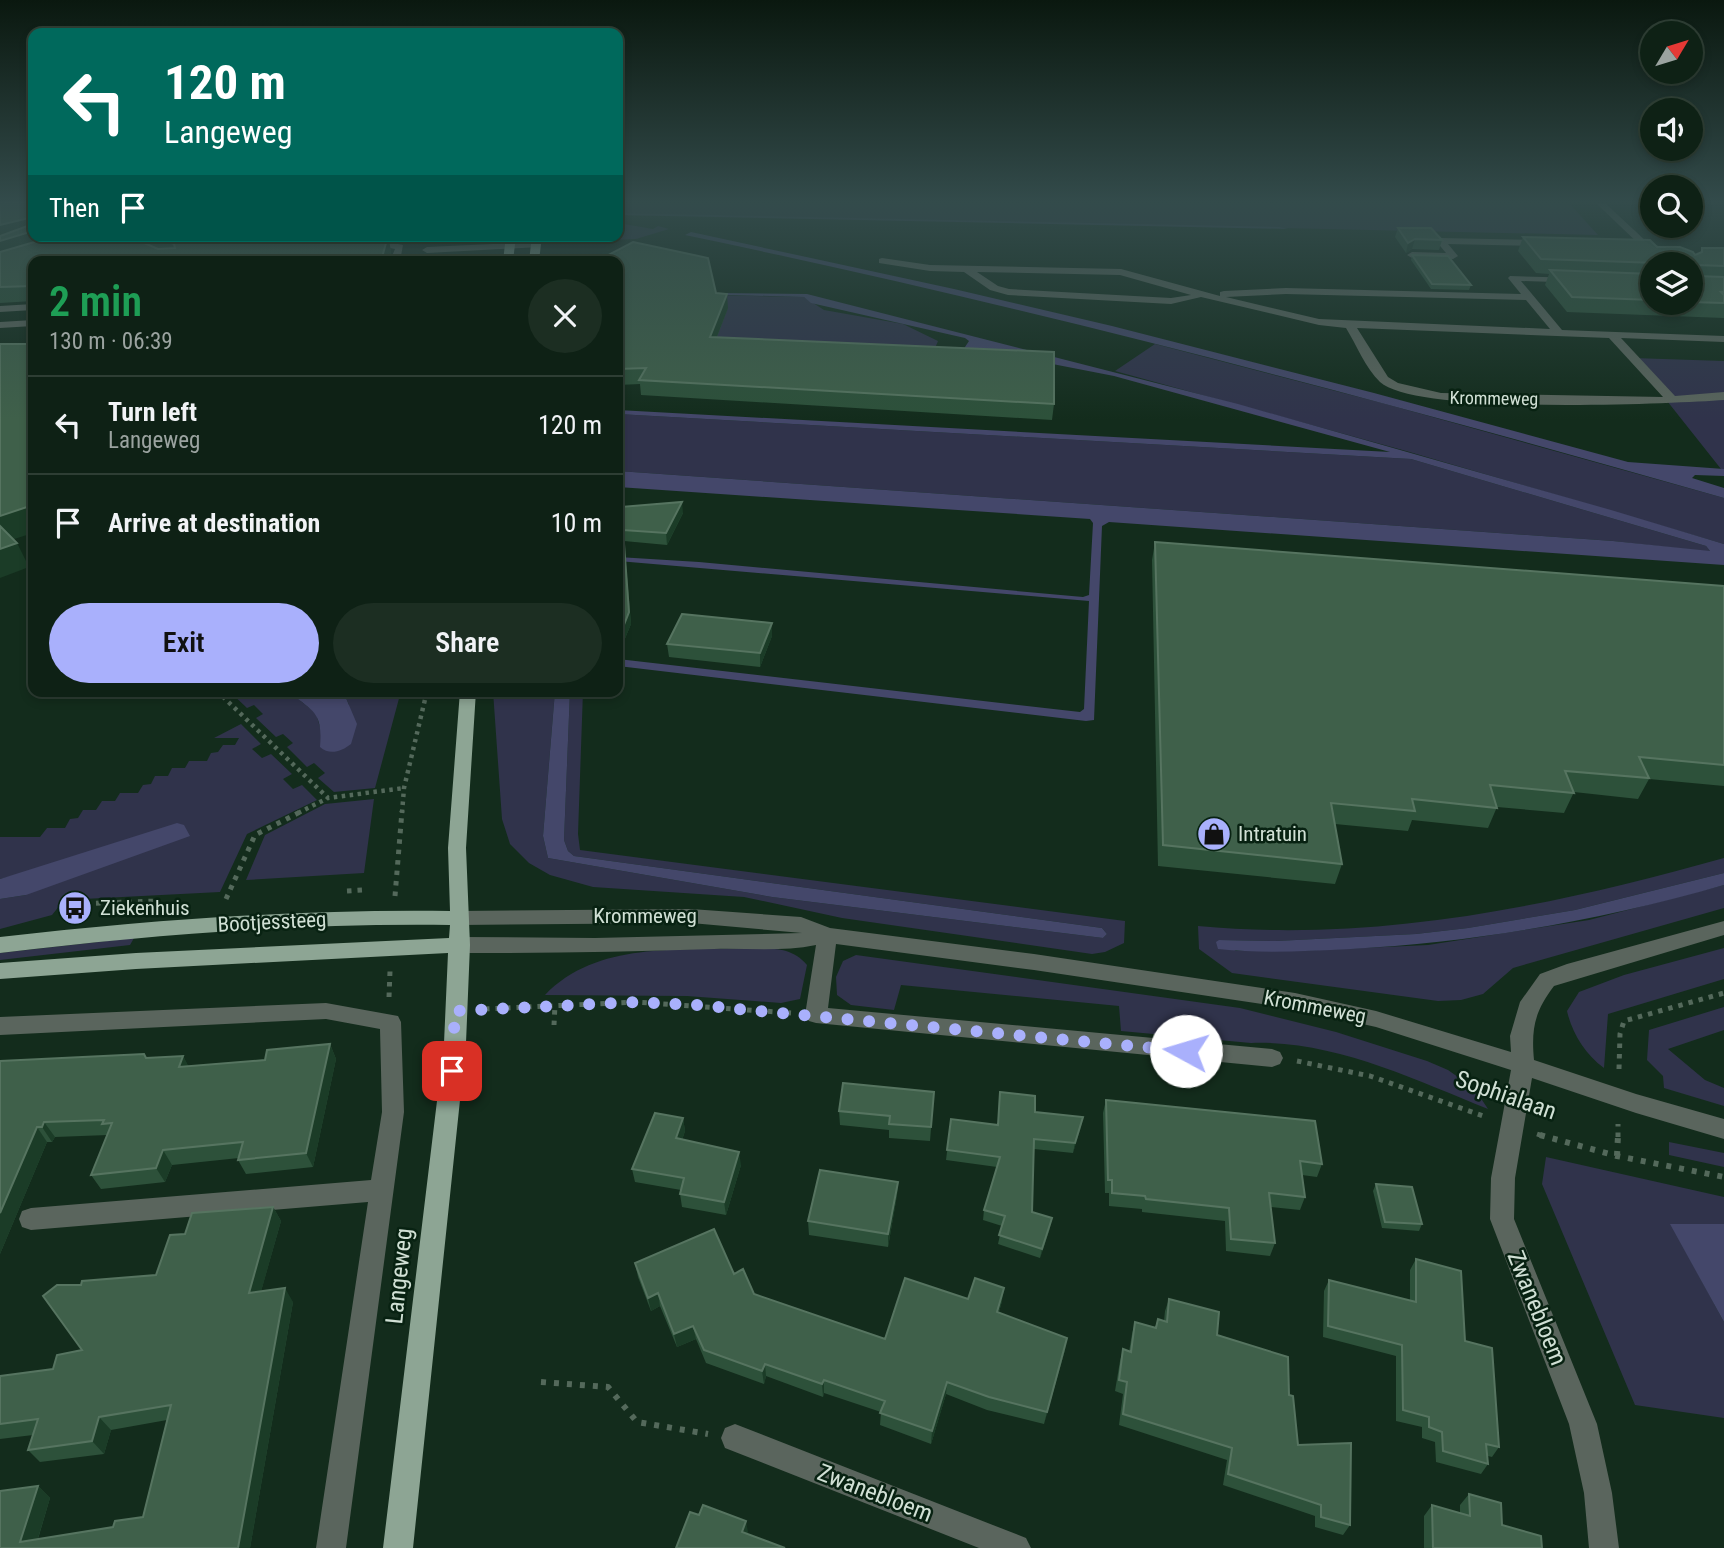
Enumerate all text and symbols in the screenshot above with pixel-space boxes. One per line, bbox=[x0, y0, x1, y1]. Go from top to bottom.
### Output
north arrow bbox=[1640, 21, 1703, 84]
map controls bbox=[1640, 21, 1703, 315]
text: 120 m bbox=[164, 54, 286, 111]
icon: left bbox=[49, 56, 140, 147]
button: sound bbox=[1640, 98, 1703, 161]
text: Langeweg bbox=[164, 113, 292, 151]
button: search bbox=[1640, 175, 1703, 238]
icon: arrive bbox=[114, 189, 152, 227]
text: Then bbox=[49, 193, 100, 223]
button: layers bbox=[1640, 252, 1703, 315]
text: 2 min bbox=[49, 277, 142, 326]
button: close bbox=[528, 279, 602, 353]
text: 130 m · 06:39 bbox=[49, 328, 173, 355]
street label: Krommeweg bbox=[1449, 387, 1539, 409]
text: Turn left bbox=[108, 397, 197, 427]
icon: left bbox=[49, 406, 87, 444]
text: 120 m bbox=[538, 410, 602, 440]
text: Langeweg bbox=[108, 427, 200, 454]
icon: arrive bbox=[49, 504, 87, 542]
text: Arrive at destination bbox=[108, 508, 320, 538]
text: 10 m bbox=[551, 508, 602, 538]
button: Exit bbox=[49, 603, 319, 683]
button: Share bbox=[333, 603, 602, 683]
shop icon: Intratuin bbox=[1195, 815, 1233, 853]
place label: Intratuin bbox=[1238, 822, 1307, 846]
bus stop icon: Ziekenhuis bbox=[56, 889, 94, 927]
place label: Ziekenhuis bbox=[100, 896, 190, 920]
street label: Krommeweg bbox=[593, 904, 697, 928]
street label: Bootjessteeg bbox=[217, 907, 327, 937]
street label: Krommeweg bbox=[1262, 985, 1368, 1029]
position arrow bbox=[1149, 1014, 1223, 1088]
pin bbox=[422, 1041, 482, 1101]
icon: arrive bbox=[433, 1052, 471, 1090]
street label: Sophialaan bbox=[1452, 1065, 1560, 1125]
street label: Langeweg bbox=[380, 1227, 418, 1325]
street label: Zwanebloem bbox=[1501, 1247, 1573, 1369]
street label: Zwanebloem bbox=[814, 1458, 936, 1528]

